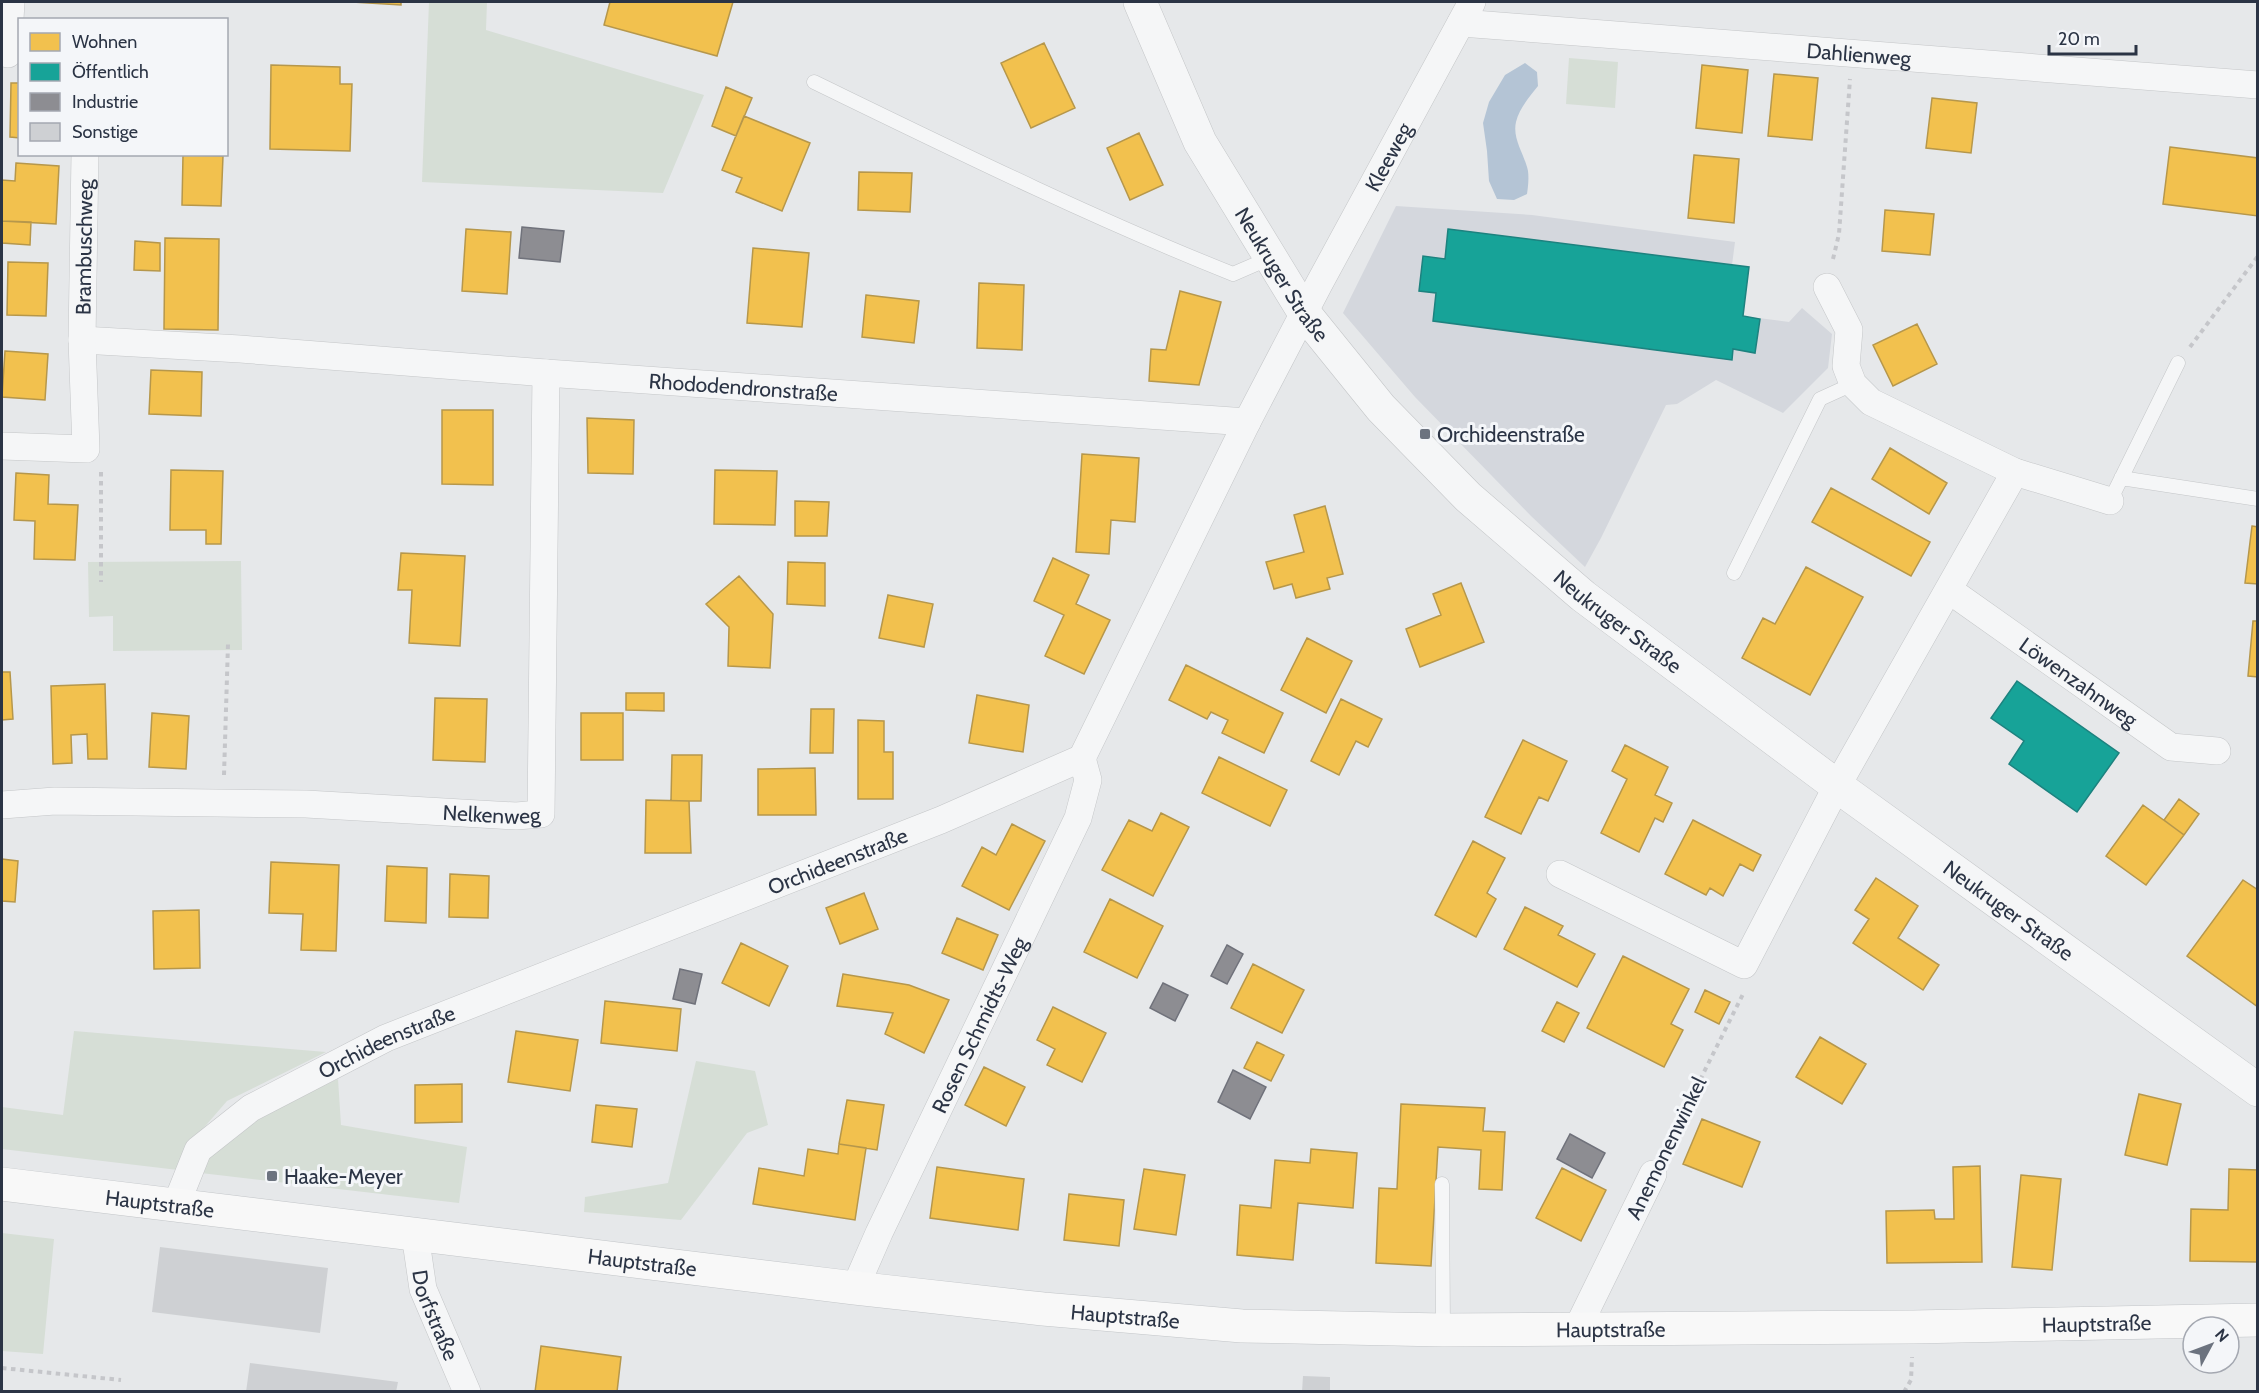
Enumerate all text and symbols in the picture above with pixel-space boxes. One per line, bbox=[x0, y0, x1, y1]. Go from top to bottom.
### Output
legend bbox=[18, 18, 228, 156]
scale bar bbox=[2049, 18, 2136, 56]
text: 20 m bbox=[2058, 28, 2100, 50]
text: Wohnen bbox=[72, 31, 137, 53]
street label: Dahlienweg bbox=[1806, 37, 1912, 71]
text: Öffentlich bbox=[72, 61, 149, 83]
text: Industrie bbox=[72, 91, 138, 113]
street label: Kleeweg bbox=[1359, 118, 1417, 196]
text: Sonstige bbox=[72, 121, 138, 143]
street label: Brambuschweg bbox=[70, 178, 97, 315]
street label: Neukruger Straße bbox=[1230, 202, 1335, 346]
street label: Rhododendronstraße bbox=[648, 368, 839, 406]
place label: Orchideenstraße bbox=[1437, 422, 1585, 447]
marker: Orchideenstraße bbox=[1418, 427, 1432, 441]
street label: Neukruger Straße bbox=[1549, 564, 1687, 678]
street label: Löwenzahnweg bbox=[2015, 632, 2143, 732]
street label: Nelkenweg bbox=[442, 799, 542, 829]
street label: Orchideenstraße bbox=[764, 822, 911, 899]
street label: Neukruger Straße bbox=[1939, 855, 2079, 966]
street label: Rosen Schmidts-Weg bbox=[926, 932, 1032, 1117]
street label: Orchideenstraße bbox=[314, 1000, 459, 1084]
street label: Anemonenwinkel bbox=[1621, 1073, 1711, 1223]
place label: Haake-Meyer bbox=[284, 1164, 403, 1189]
marker: Haake-Meyer bbox=[265, 1169, 279, 1183]
street label: Hauptstraße bbox=[104, 1184, 216, 1222]
street label: Hauptstraße bbox=[586, 1243, 698, 1281]
street label: Dorfstraße bbox=[408, 1268, 465, 1364]
street label: Hauptstraße bbox=[1070, 1299, 1181, 1333]
street label: Hauptstraße bbox=[2042, 1310, 2152, 1337]
north arrow bbox=[2181, 1315, 2241, 1375]
street label: Hauptstraße bbox=[1556, 1316, 1666, 1342]
text: N bbox=[2211, 1325, 2233, 1346]

